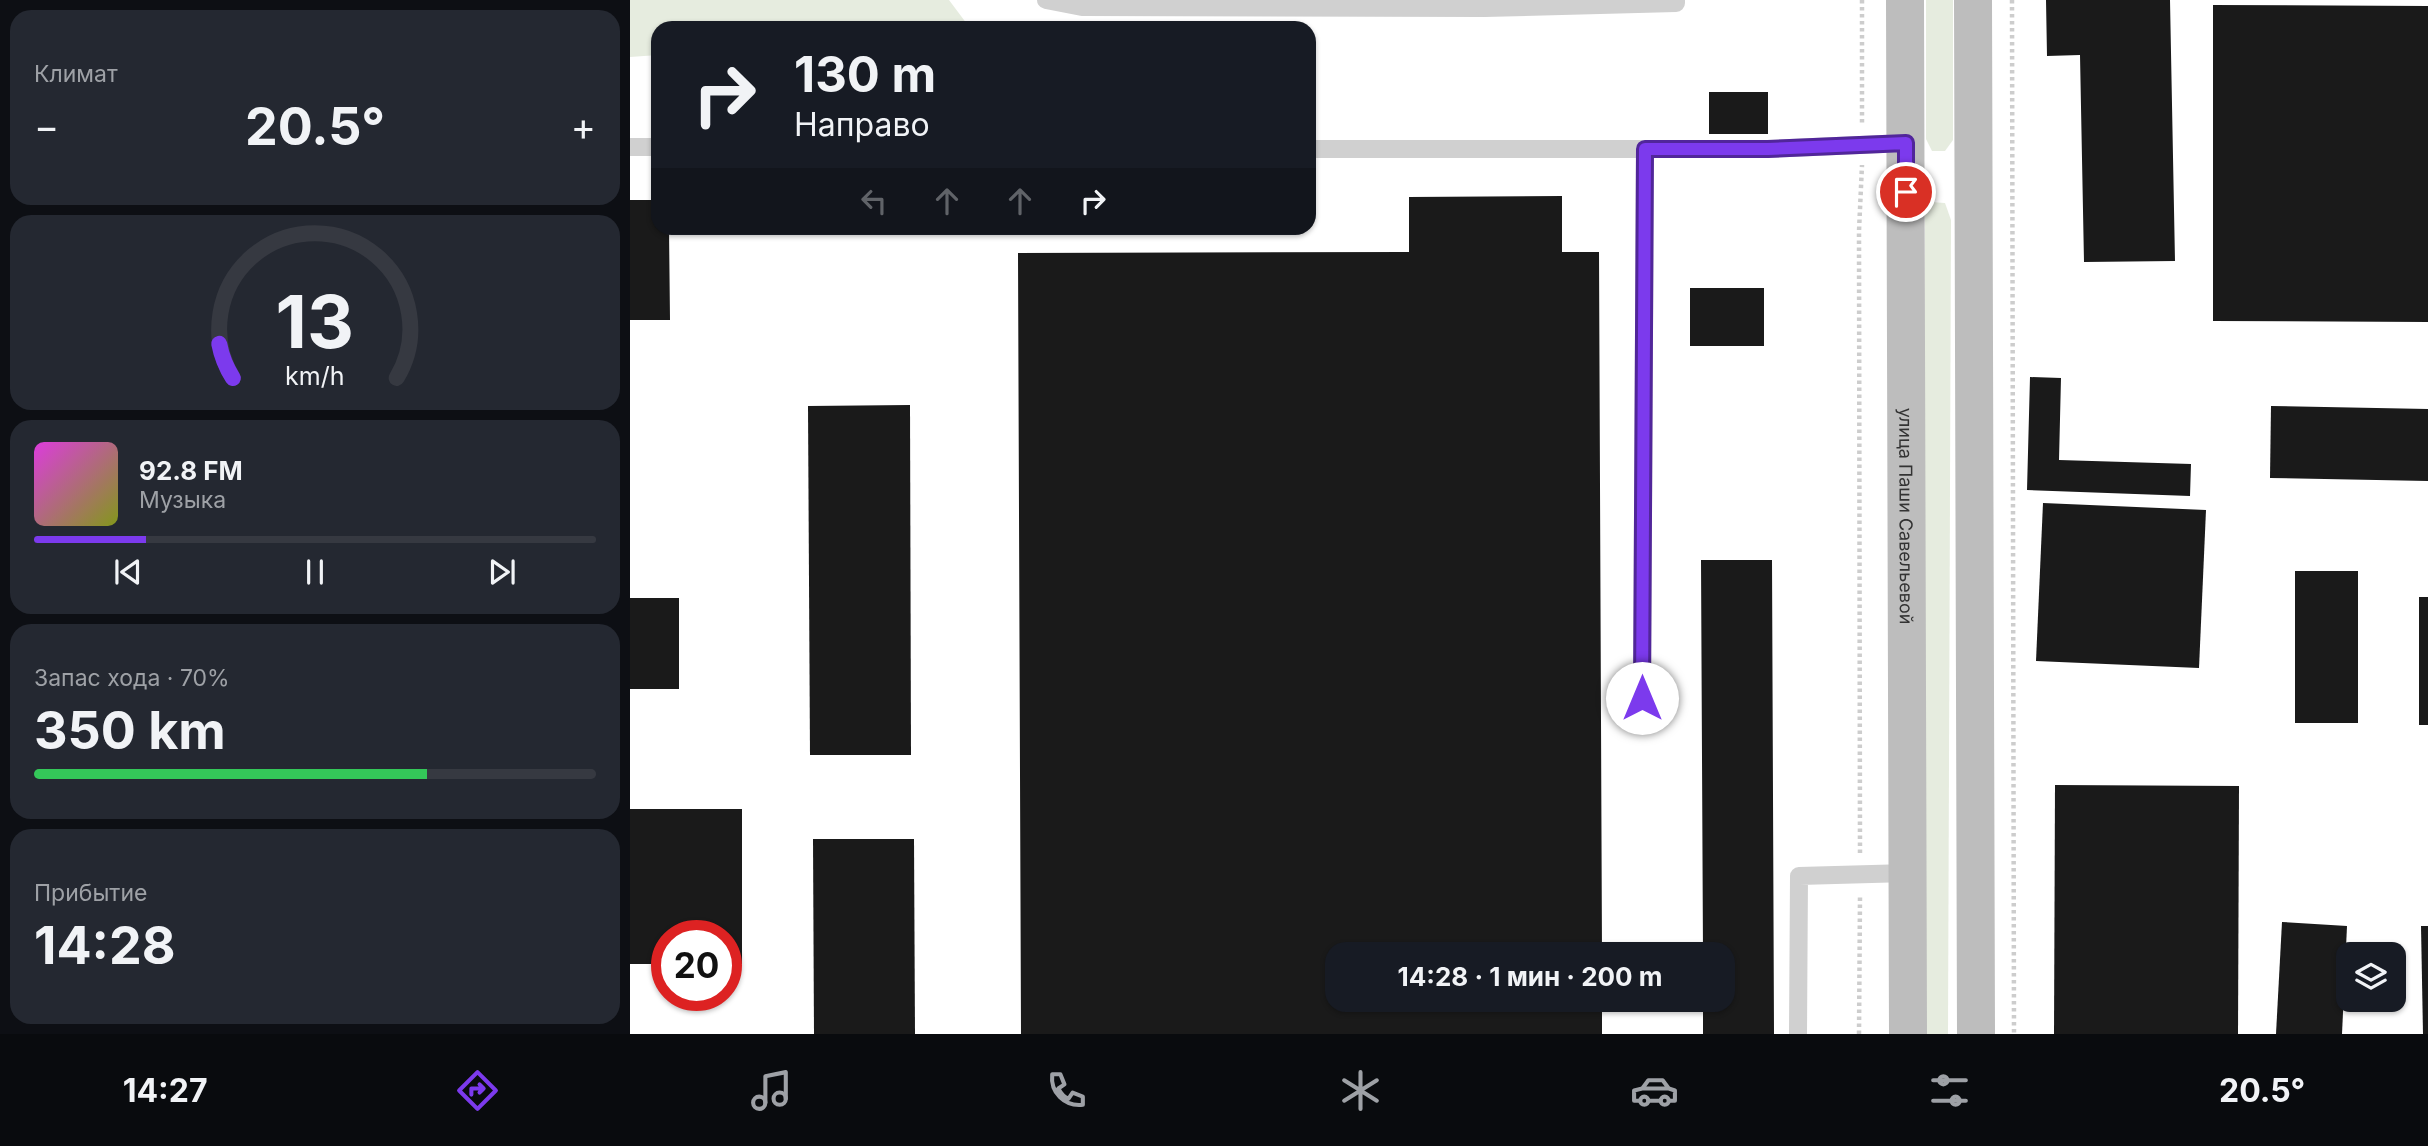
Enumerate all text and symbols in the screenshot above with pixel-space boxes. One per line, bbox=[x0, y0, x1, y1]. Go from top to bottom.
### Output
text: 130 m bbox=[794, 45, 936, 104]
icon: right bbox=[679, 49, 770, 140]
text: Климат bbox=[34, 60, 118, 88]
text: 20.5° bbox=[245, 95, 385, 158]
text: − bbox=[34, 103, 59, 149]
text: + bbox=[571, 103, 596, 149]
text: Направо bbox=[794, 105, 930, 144]
pin bbox=[1876, 162, 1936, 222]
icon: arrive bbox=[1887, 173, 1925, 211]
icon: left bbox=[855, 182, 893, 220]
icon: ahead bbox=[928, 182, 966, 220]
icon: ahead bbox=[1001, 182, 1039, 220]
icon: right bbox=[1074, 182, 1112, 220]
text: 13 bbox=[276, 278, 354, 367]
text: km/h bbox=[285, 361, 345, 391]
street label: улица Паши Савельевой bbox=[1896, 408, 1917, 624]
text: 92.8 FM bbox=[139, 455, 243, 486]
text: Музыка bbox=[139, 486, 226, 514]
icon: previous bbox=[109, 553, 147, 591]
icon: pause bbox=[296, 553, 334, 591]
icon: next bbox=[483, 553, 521, 591]
position arrow bbox=[1605, 661, 1679, 735]
text: Запас хода · 70% bbox=[34, 664, 230, 692]
text: 350 km bbox=[34, 699, 226, 762]
text: Прибытие bbox=[34, 879, 147, 907]
text: 14:28 bbox=[34, 914, 176, 977]
speed limit sign: 20 bbox=[651, 920, 742, 1011]
map controls bbox=[2336, 942, 2406, 1012]
button: layers bbox=[2336, 942, 2406, 1012]
text: 14:28 · 1 мин · 200 m bbox=[1398, 961, 1662, 992]
icon: directions bbox=[453, 1066, 502, 1115]
icon: music bbox=[747, 1066, 796, 1115]
icon: phone bbox=[1042, 1066, 1091, 1115]
icon: climate bbox=[1336, 1066, 1385, 1115]
icon: car bbox=[1630, 1066, 1679, 1115]
icon: filters bbox=[1925, 1066, 1974, 1115]
text: 14:27 bbox=[123, 1071, 208, 1110]
text: 20.5° bbox=[2219, 1071, 2305, 1110]

